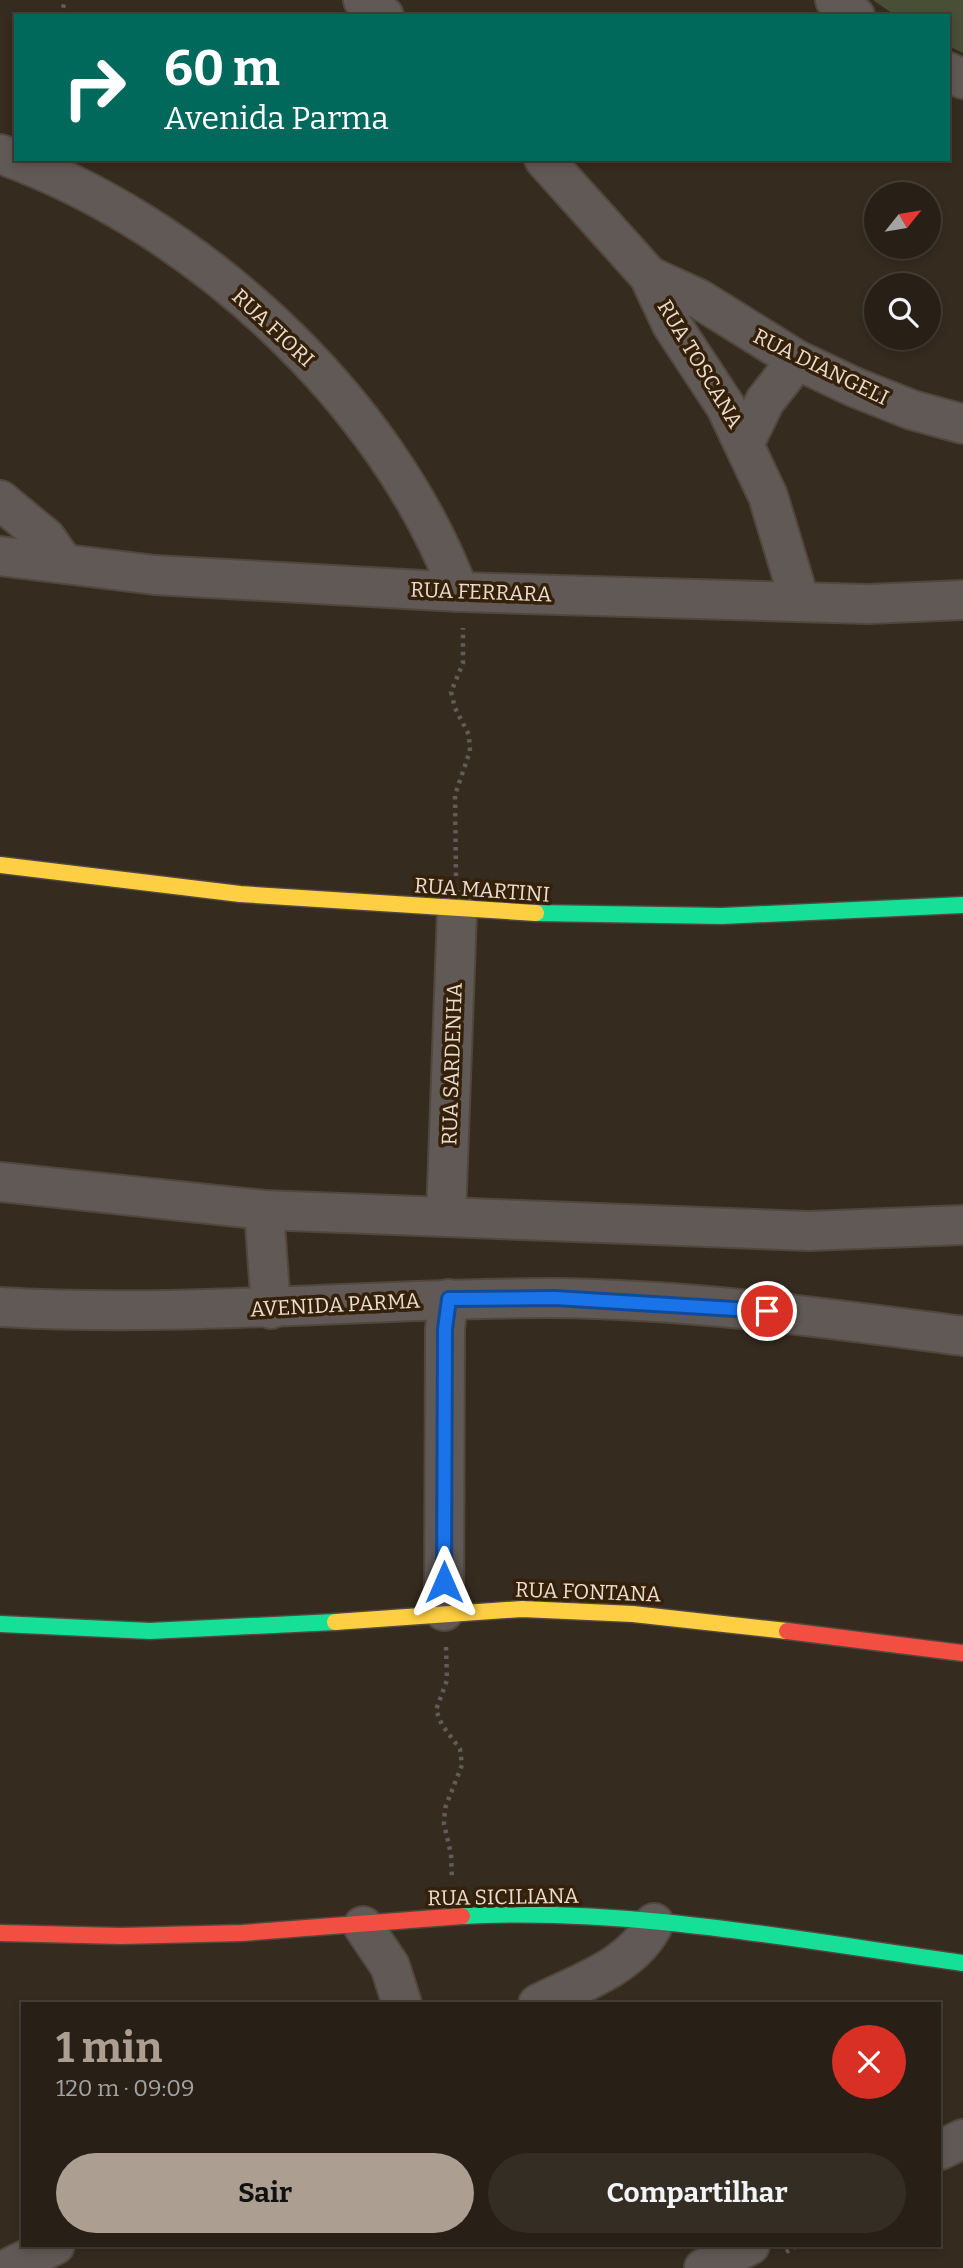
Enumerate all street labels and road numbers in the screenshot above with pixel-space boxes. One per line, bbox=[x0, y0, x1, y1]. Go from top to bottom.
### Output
street label: RUA FIORI bbox=[227, 283, 319, 373]
street label: RUA TOSCANA bbox=[652, 295, 748, 433]
street label: RUA DIANGELI bbox=[749, 323, 893, 411]
street label: RUA FERRARA bbox=[410, 577, 552, 607]
street label: RUA MARTINI bbox=[413, 872, 551, 908]
street label: RUA SARDENHA bbox=[436, 982, 468, 1146]
street label: AVENIDA PARMA bbox=[249, 1288, 421, 1322]
street label: RUA FONTANA bbox=[515, 1576, 662, 1608]
street label: RUA SICILIANA bbox=[427, 1883, 579, 1911]

